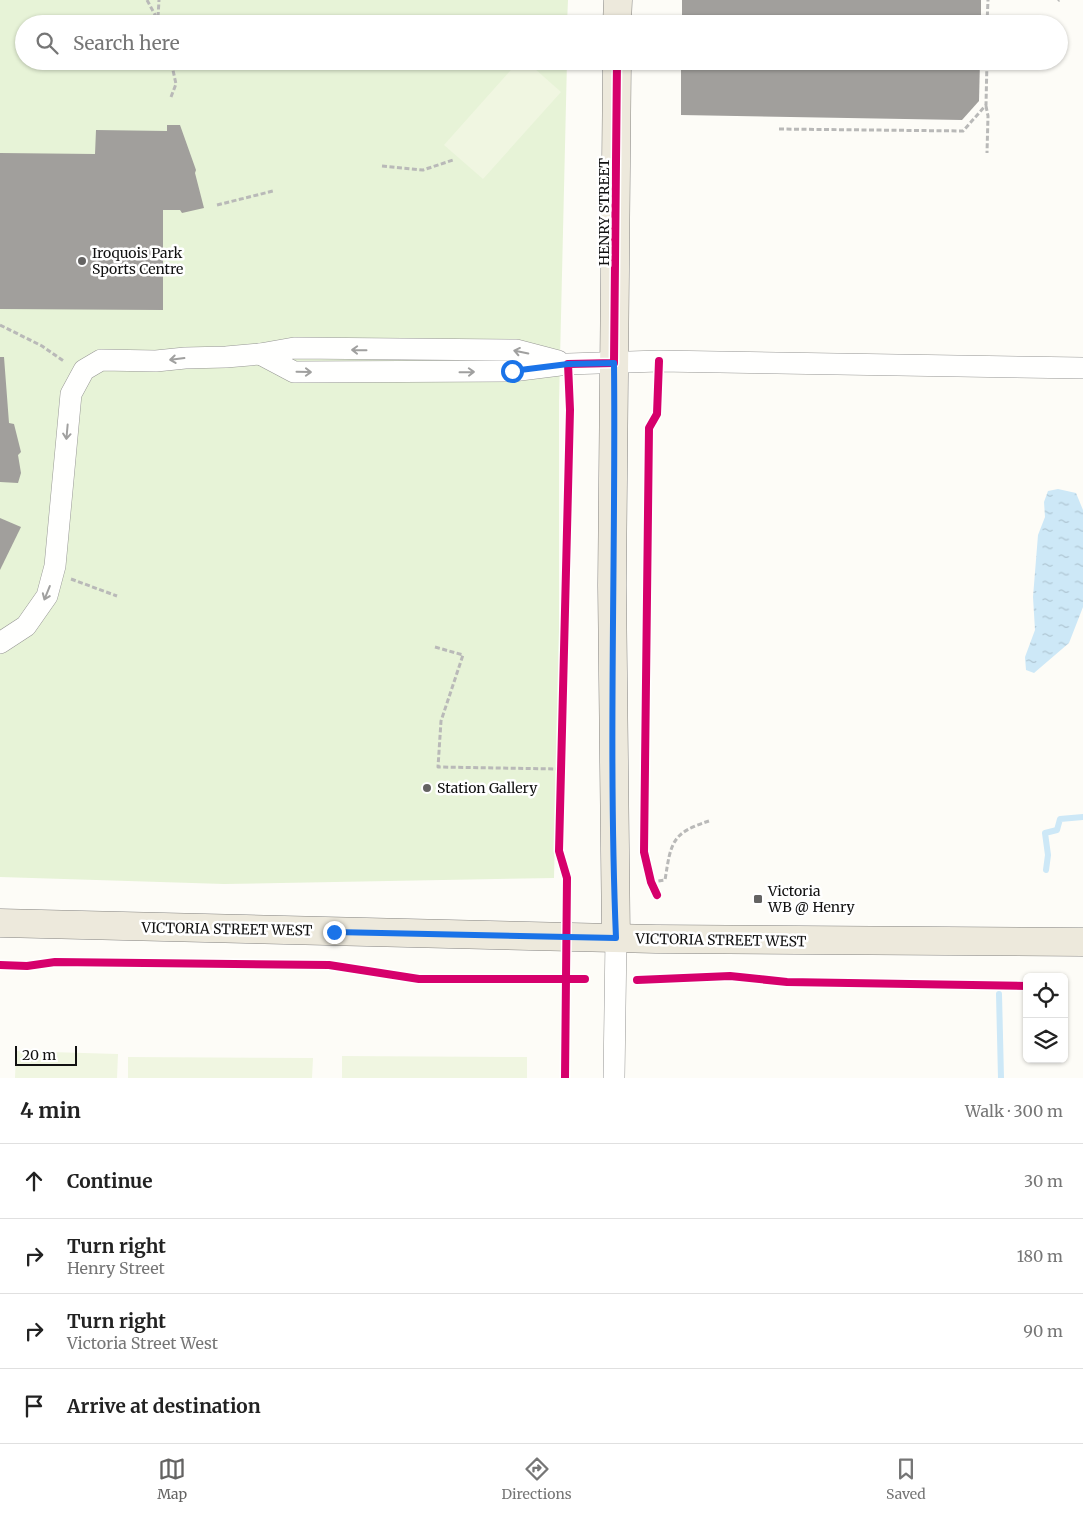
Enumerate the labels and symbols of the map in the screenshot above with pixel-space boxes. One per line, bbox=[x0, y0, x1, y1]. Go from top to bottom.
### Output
street label: HENRY STREET bbox=[595, 158, 613, 266]
place label: Iroquois Park Sports Centre bbox=[92, 244, 183, 278]
marker: Iroquois Park Sports Centre bbox=[76, 255, 88, 267]
one-way arrow bbox=[351, 345, 367, 354]
one-way arrow bbox=[514, 347, 530, 356]
one-way arrow bbox=[170, 354, 186, 364]
route start bbox=[501, 360, 524, 383]
one-way arrow bbox=[296, 367, 312, 377]
one-way arrow bbox=[458, 367, 474, 377]
one-way arrow bbox=[62, 424, 72, 440]
one-way arrow bbox=[42, 585, 51, 600]
place label: Station Gallery bbox=[437, 779, 538, 797]
marker: Station Gallery bbox=[421, 782, 433, 794]
place label: Victoria WB @ Henry bbox=[767, 882, 856, 916]
marker: Victoria WB @ Henry bbox=[752, 893, 764, 905]
street label: VICTORIA STREET WEST bbox=[140, 918, 313, 939]
route end bbox=[323, 921, 346, 944]
street label: VICTORIA STREET WEST bbox=[634, 929, 807, 950]
scale bar bbox=[15, 1043, 78, 1066]

